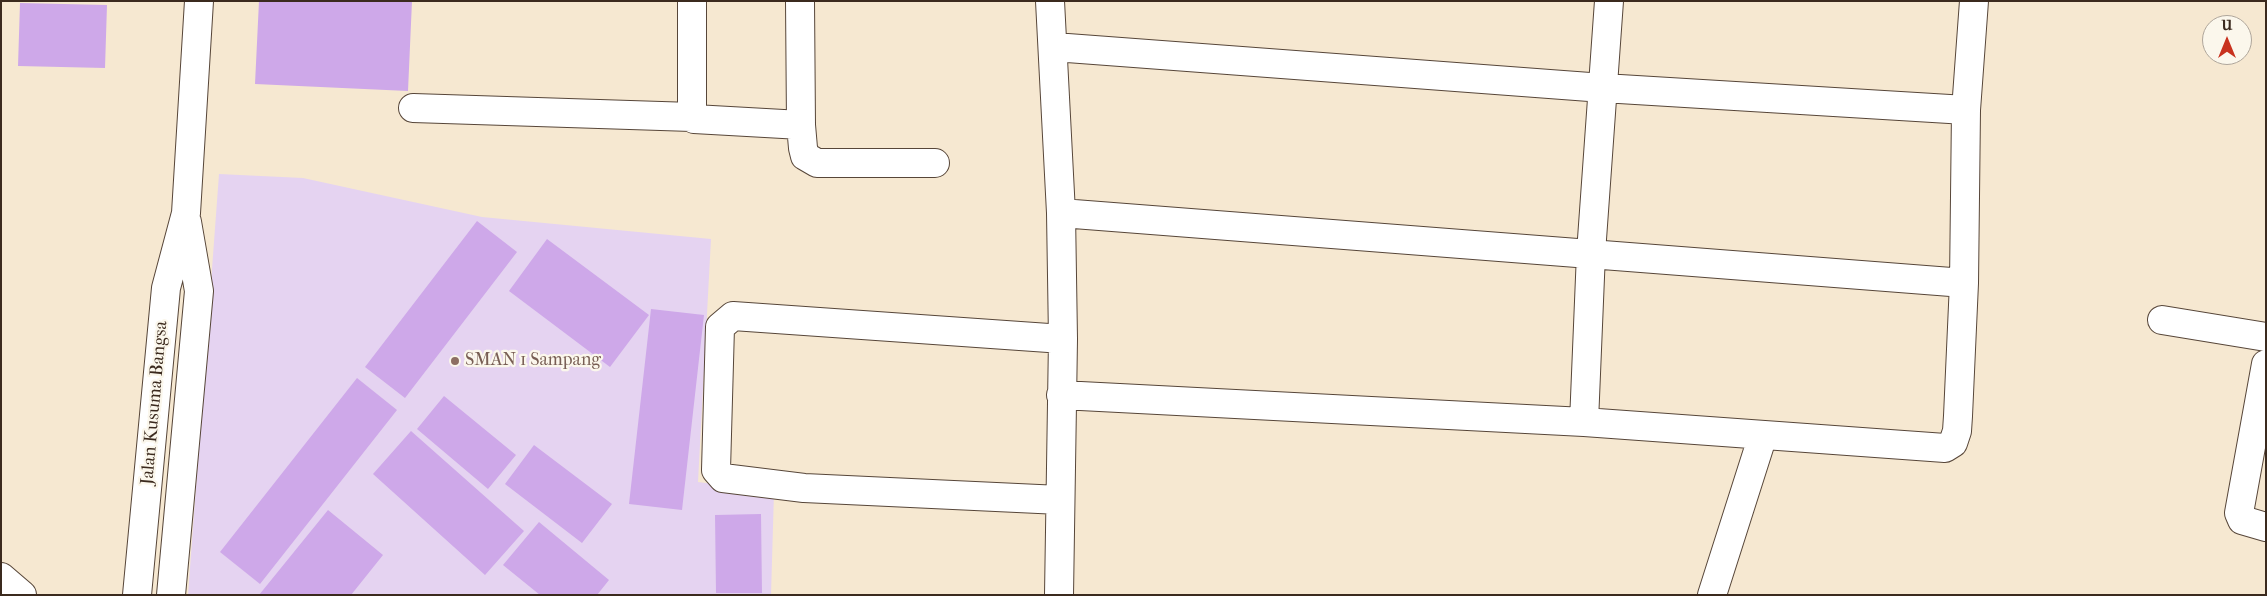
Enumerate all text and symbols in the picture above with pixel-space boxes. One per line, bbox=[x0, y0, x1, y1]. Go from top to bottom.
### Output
north arrow bbox=[2202, 15, 2252, 65]
text: U bbox=[2222, 17, 2232, 34]
street label: Jalan Kusuma Bangsa bbox=[137, 320, 173, 486]
place label: SMAN 1 Sampang bbox=[465, 350, 601, 372]
marker: SMAN 1 Sampang bbox=[449, 355, 461, 367]

